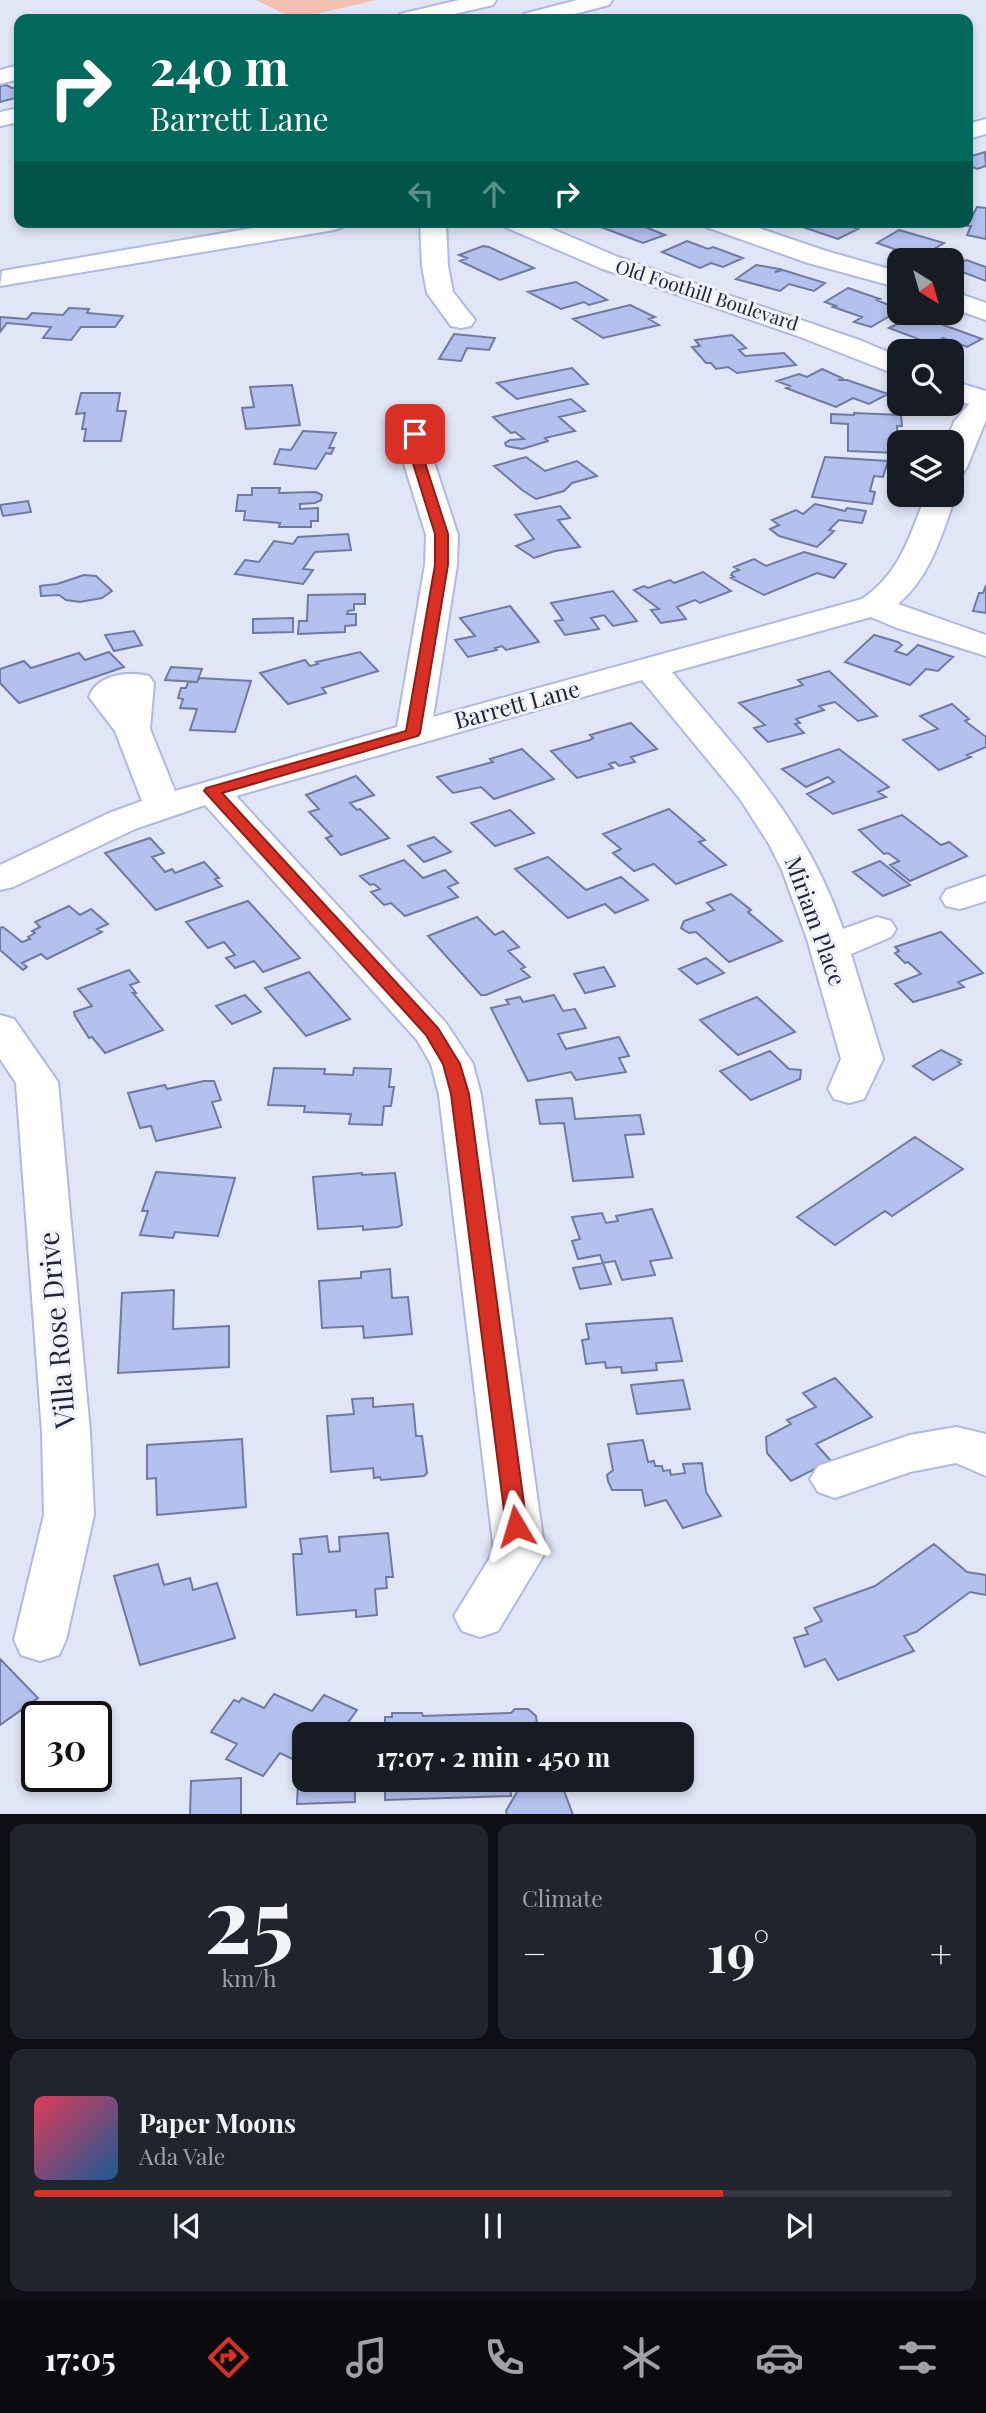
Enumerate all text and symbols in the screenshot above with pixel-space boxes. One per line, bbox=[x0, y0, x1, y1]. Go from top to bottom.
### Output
text: 240 m bbox=[150, 33, 289, 98]
icon: right bbox=[35, 42, 126, 133]
text: Barrett Lane bbox=[150, 96, 329, 139]
icon: left bbox=[402, 175, 440, 213]
icon: ahead bbox=[475, 175, 513, 213]
icon: right bbox=[548, 175, 586, 213]
north arrow bbox=[887, 248, 964, 326]
map controls bbox=[887, 248, 964, 507]
street label: Old Foothill Boulevard bbox=[612, 252, 802, 336]
button: search bbox=[887, 339, 964, 416]
pin bbox=[385, 404, 445, 464]
icon: arrive bbox=[396, 415, 434, 453]
button: layers bbox=[887, 430, 964, 507]
street label: Barrett Lane bbox=[451, 672, 583, 735]
street label: Miriam Place bbox=[779, 852, 854, 989]
street label: Villa Rose Drive bbox=[28, 1230, 83, 1431]
position arrow bbox=[479, 1489, 553, 1563]
speed limit sign: 30 bbox=[21, 1701, 112, 1792]
text: 17:07 · 2 min · 450 m bbox=[376, 1739, 610, 1774]
text: 25 bbox=[204, 1856, 294, 1977]
text: Climate bbox=[522, 1882, 603, 1913]
text: 19° bbox=[707, 1917, 770, 1986]
text: − bbox=[522, 1927, 547, 1978]
text: + bbox=[930, 1927, 952, 1978]
text: km/h bbox=[221, 1962, 277, 1993]
text: Paper Moons bbox=[139, 2105, 296, 2140]
text: Ada Vale bbox=[139, 2140, 226, 2171]
icon: previous bbox=[168, 2207, 206, 2245]
icon: pause bbox=[474, 2207, 512, 2245]
icon: next bbox=[780, 2207, 818, 2245]
icon: directions bbox=[204, 2333, 253, 2382]
icon: music bbox=[342, 2333, 391, 2382]
icon: phone bbox=[480, 2333, 529, 2382]
icon: climate bbox=[617, 2333, 666, 2382]
icon: car bbox=[755, 2333, 804, 2382]
icon: filters bbox=[893, 2333, 942, 2382]
text: 17:05 bbox=[44, 2336, 116, 2379]

